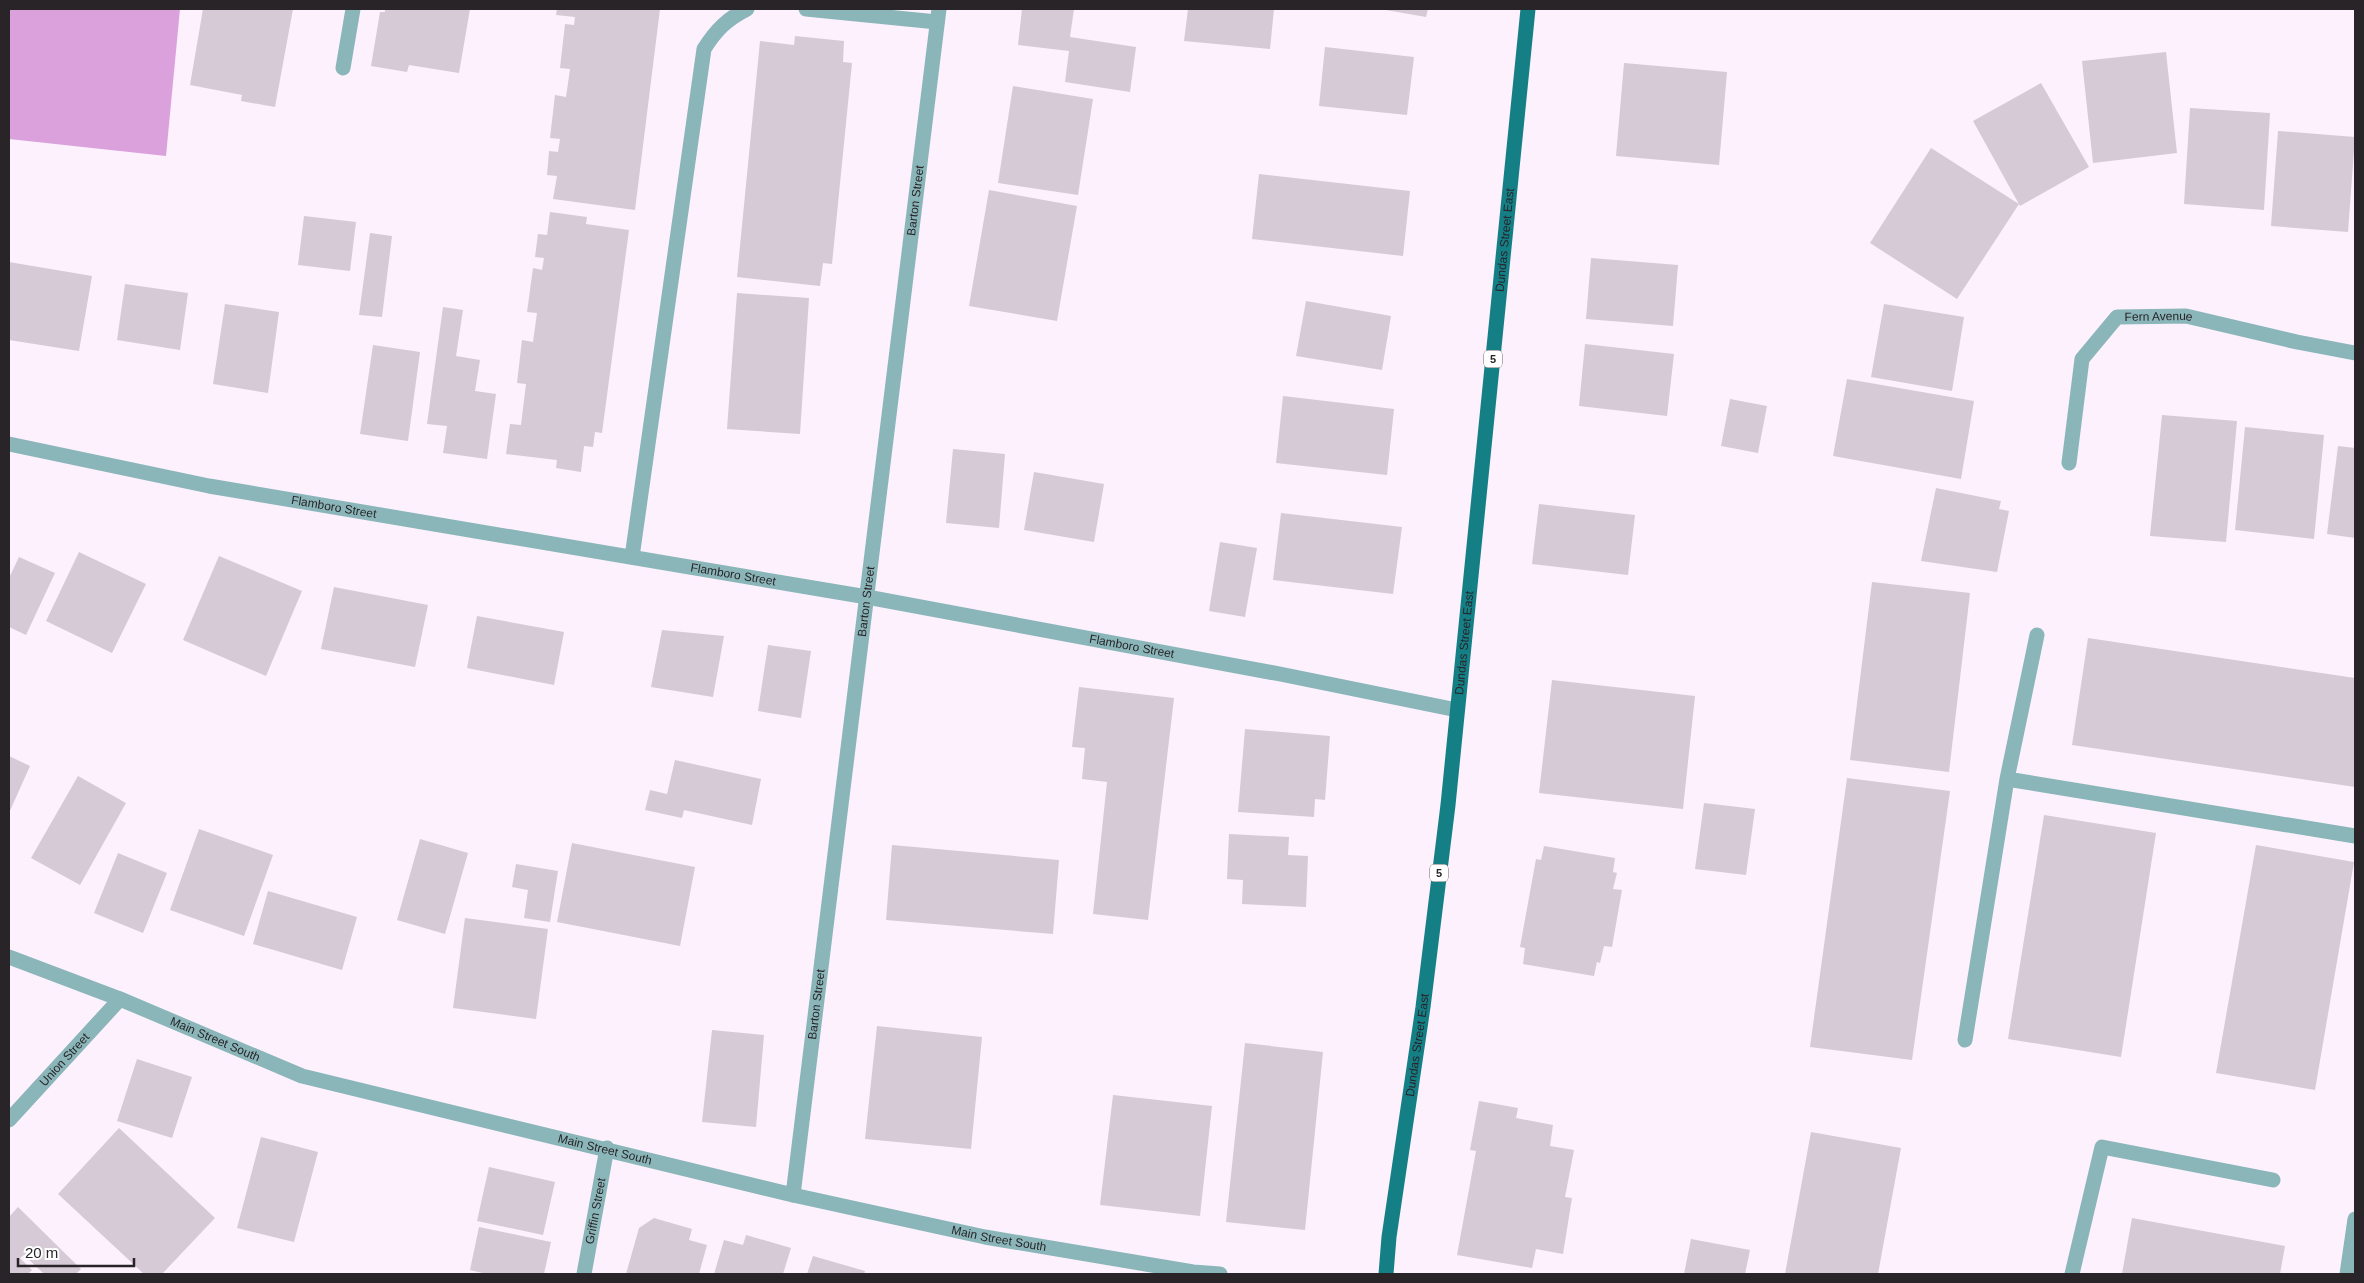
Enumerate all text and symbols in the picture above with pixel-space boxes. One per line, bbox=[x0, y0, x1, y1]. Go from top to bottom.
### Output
street label: Barton Street bbox=[904, 164, 927, 237]
street label: Dundas Street East bbox=[1493, 187, 1517, 293]
street label: Fern Avenue bbox=[2124, 309, 2194, 324]
road number: 5 bbox=[1484, 350, 1502, 368]
street label: Flamboro Street bbox=[290, 493, 378, 521]
street label: Flamboro Street bbox=[690, 560, 778, 589]
street label: Barton Street bbox=[855, 565, 877, 637]
street label: Dundas Street East bbox=[1452, 590, 1477, 696]
street label: Flamboro Street bbox=[1088, 632, 1176, 661]
road number: 5 bbox=[1430, 864, 1448, 881]
street label: Barton Street bbox=[805, 968, 828, 1040]
street label: Dundas Street East bbox=[1403, 992, 1432, 1098]
street label: Main Street South bbox=[168, 1014, 262, 1064]
street label: Union Street bbox=[37, 1030, 93, 1089]
street label: Main Street South bbox=[557, 1131, 653, 1168]
street label: Griffin Street bbox=[583, 1176, 609, 1245]
street label: Main Street South bbox=[950, 1223, 1047, 1254]
scale bar bbox=[18, 1236, 134, 1268]
text: 20 m bbox=[25, 1244, 58, 1261]

